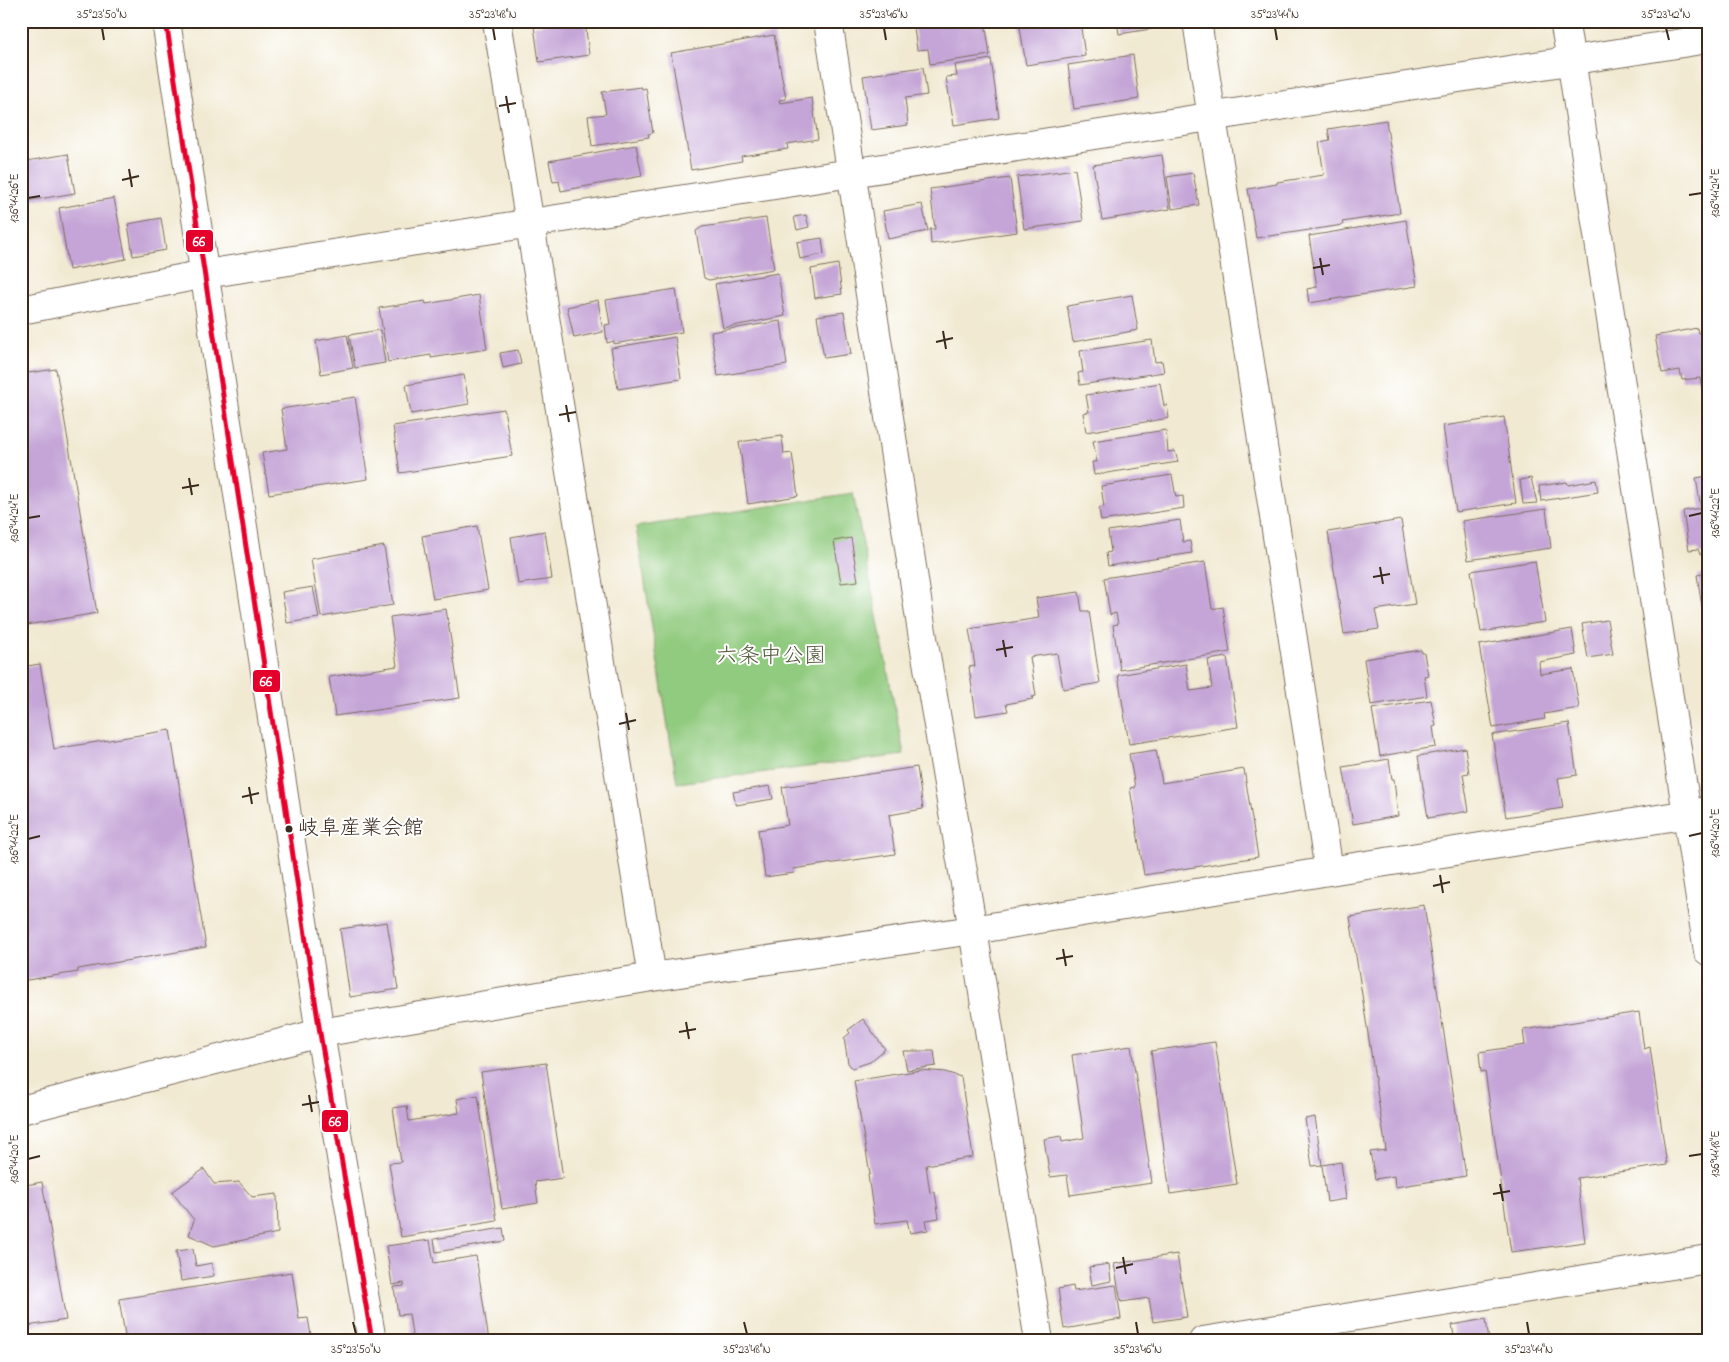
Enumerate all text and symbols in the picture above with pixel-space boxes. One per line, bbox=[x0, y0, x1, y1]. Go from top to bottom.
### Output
text: 35°23'50"N bbox=[77, 6, 127, 24]
text: 35°23'48"N bbox=[469, 6, 517, 24]
text: 35°23'46"N bbox=[860, 6, 908, 24]
text: 35°23'44"N bbox=[1251, 6, 1299, 24]
text: 35°23'42"N bbox=[1641, 6, 1691, 24]
text: 136°44'24"E bbox=[1707, 168, 1725, 218]
text: 136°44'26"E bbox=[6, 173, 24, 223]
line badge: 66 bbox=[185, 229, 214, 253]
text: 66 bbox=[192, 232, 206, 253]
text: 136°44'22"E bbox=[1707, 488, 1725, 538]
text: 136°44'24"E bbox=[6, 493, 24, 543]
park label: 六条中公園 bbox=[716, 641, 826, 673]
line badge: 66 bbox=[252, 669, 281, 693]
text: 66 bbox=[259, 672, 273, 693]
text: 136°44'20"E bbox=[1707, 808, 1725, 858]
text: 136°44'22"E bbox=[6, 814, 24, 864]
place label: 岐阜産業会館 bbox=[298, 814, 424, 844]
marker: 岐阜産業会館 bbox=[284, 824, 294, 834]
line badge: 66 bbox=[321, 1109, 349, 1133]
text: 66 bbox=[328, 1112, 342, 1133]
text: 136°44'18"E bbox=[1707, 1131, 1725, 1177]
text: 136°44'20"E bbox=[6, 1134, 24, 1184]
text: 35°23'50"N bbox=[331, 1341, 381, 1359]
text: 35°23'48"N bbox=[723, 1341, 771, 1359]
text: 35°23'46"N bbox=[1114, 1341, 1162, 1359]
text: 35°23'44"N bbox=[1505, 1341, 1553, 1359]

